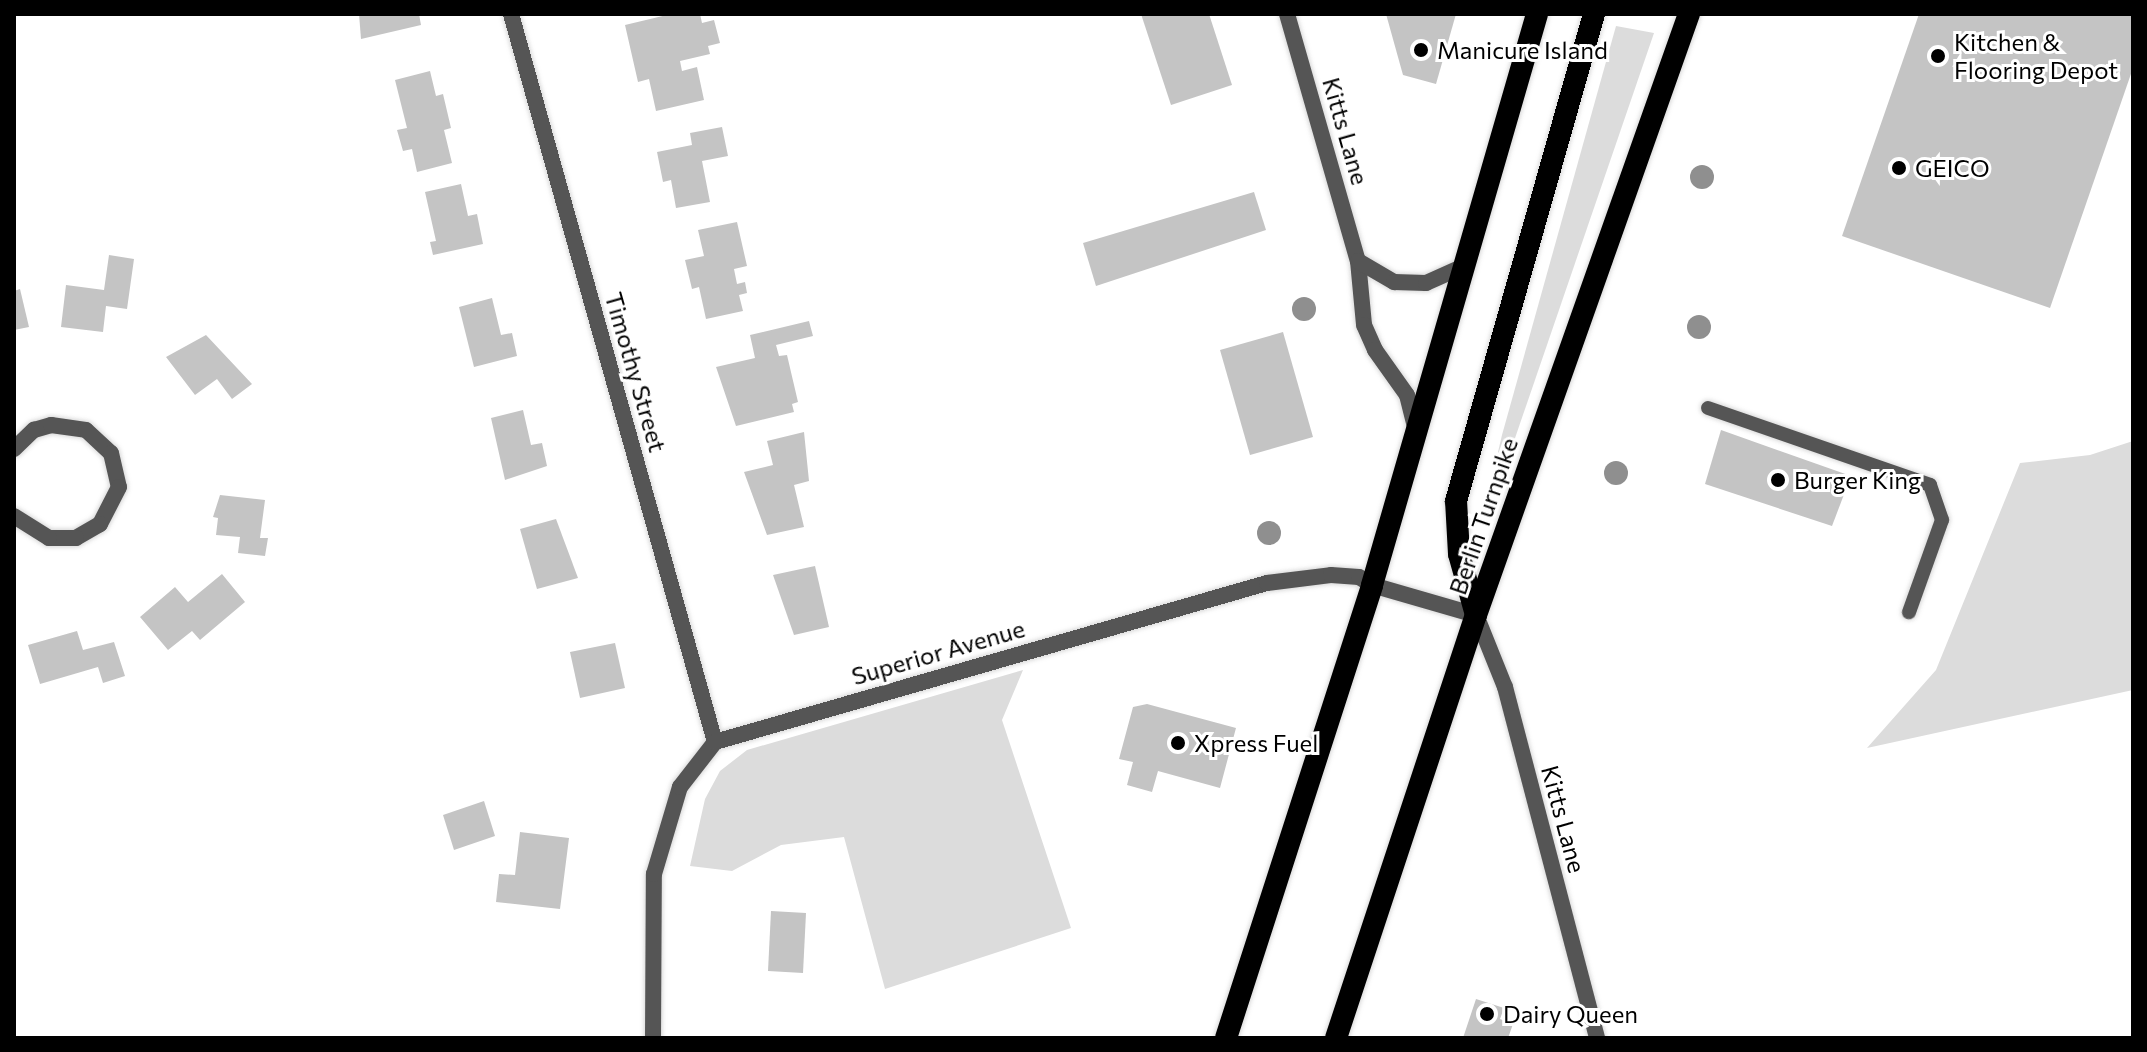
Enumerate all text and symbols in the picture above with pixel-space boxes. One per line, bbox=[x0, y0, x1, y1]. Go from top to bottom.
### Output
place label: Kitchen & Flooring Depot bbox=[1954, 28, 2118, 84]
place label: Manicure Island bbox=[1437, 36, 1608, 64]
marker: Manicure Island bbox=[1412, 41, 1430, 59]
marker: Kitchen & Flooring Depot bbox=[1929, 47, 1947, 65]
street label: Kitts Lane bbox=[1317, 74, 1375, 188]
place label: GEICO bbox=[1915, 154, 1990, 182]
marker: GEICO bbox=[1890, 159, 1908, 177]
street label: Timothy Street bbox=[599, 289, 673, 455]
street label: Berlin Turnpike bbox=[1443, 434, 1523, 598]
place label: Burger King bbox=[1794, 466, 1921, 494]
marker: Burger King bbox=[1769, 471, 1787, 489]
street label: Superior Avenue bbox=[848, 614, 1028, 690]
place label: Xpress Fuel bbox=[1194, 729, 1318, 757]
marker: Xpress Fuel bbox=[1169, 734, 1187, 752]
street label: Kitts Lane bbox=[1536, 762, 1592, 876]
place label: Dairy Queen bbox=[1503, 1000, 1638, 1028]
marker: Dairy Queen bbox=[1478, 1005, 1496, 1023]

